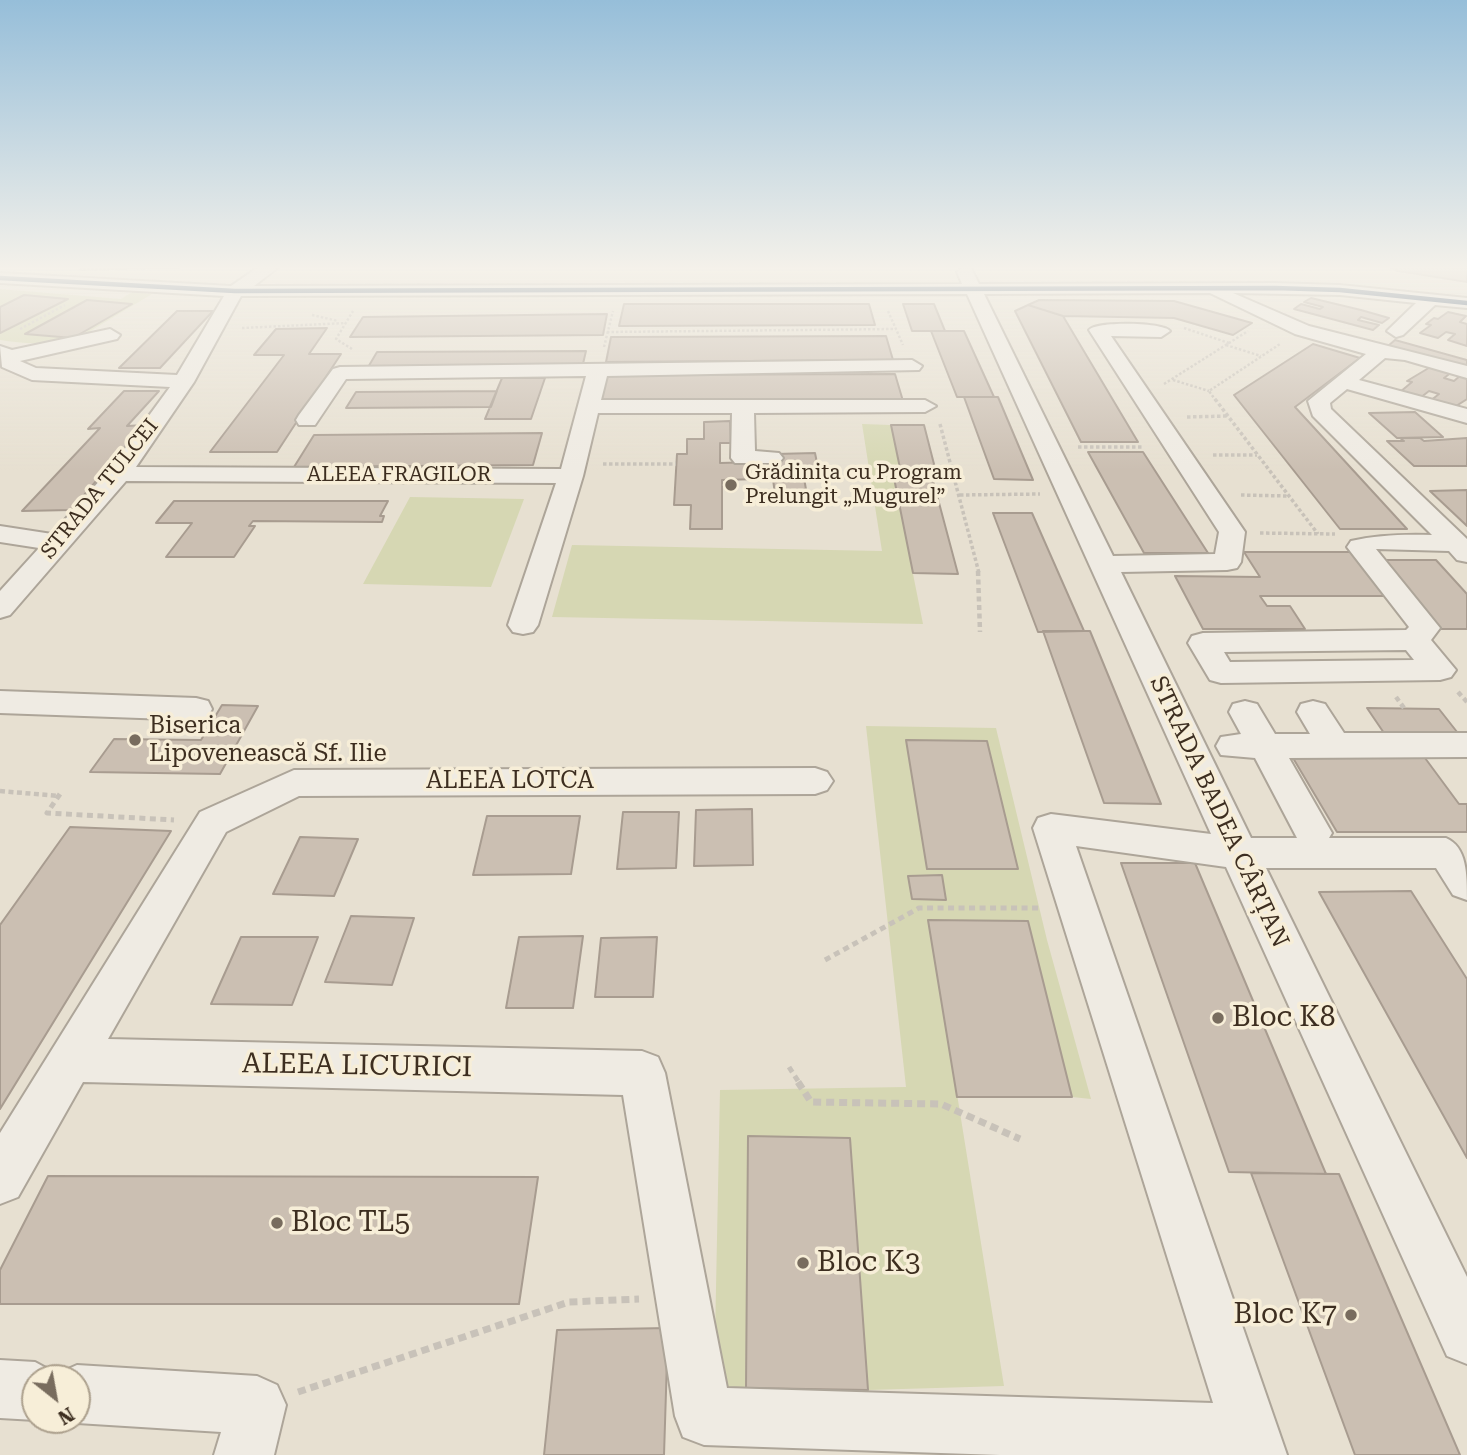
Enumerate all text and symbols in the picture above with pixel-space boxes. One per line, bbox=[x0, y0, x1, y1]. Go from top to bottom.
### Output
street label: STRADA TULCEI bbox=[36, 414, 164, 564]
place label: Grădinița cu Program Prelungit „Mugurel” bbox=[745, 460, 962, 510]
street label: ALEEA FRAGILOR bbox=[307, 462, 491, 488]
marker: Grădinița cu Program Prelungit „Mugurel” bbox=[723, 477, 739, 493]
street label: STRADA BADEA CÂRȚAN bbox=[1143, 672, 1295, 952]
place label: Biserica Lipovenească Sf. Ilie bbox=[149, 712, 387, 768]
marker: Biserica Lipovenească Sf. Ilie bbox=[127, 732, 143, 748]
street label: ALEEA LOTCA bbox=[426, 767, 594, 795]
place label: Bloc K8 bbox=[1232, 1001, 1335, 1035]
marker: Bloc K8 bbox=[1210, 1010, 1226, 1026]
street label: ALEEA LICURICI bbox=[241, 1047, 473, 1085]
place label: Bloc TL5 bbox=[291, 1206, 410, 1240]
marker: Bloc TL5 bbox=[269, 1215, 285, 1231]
place label: Bloc K3 bbox=[817, 1246, 920, 1280]
marker: Bloc K3 bbox=[795, 1255, 811, 1271]
place label: Bloc K7 bbox=[1234, 1298, 1337, 1332]
marker: Bloc K7 bbox=[1343, 1307, 1359, 1323]
north arrow bbox=[21, 1364, 91, 1434]
text: N bbox=[54, 1402, 78, 1429]

